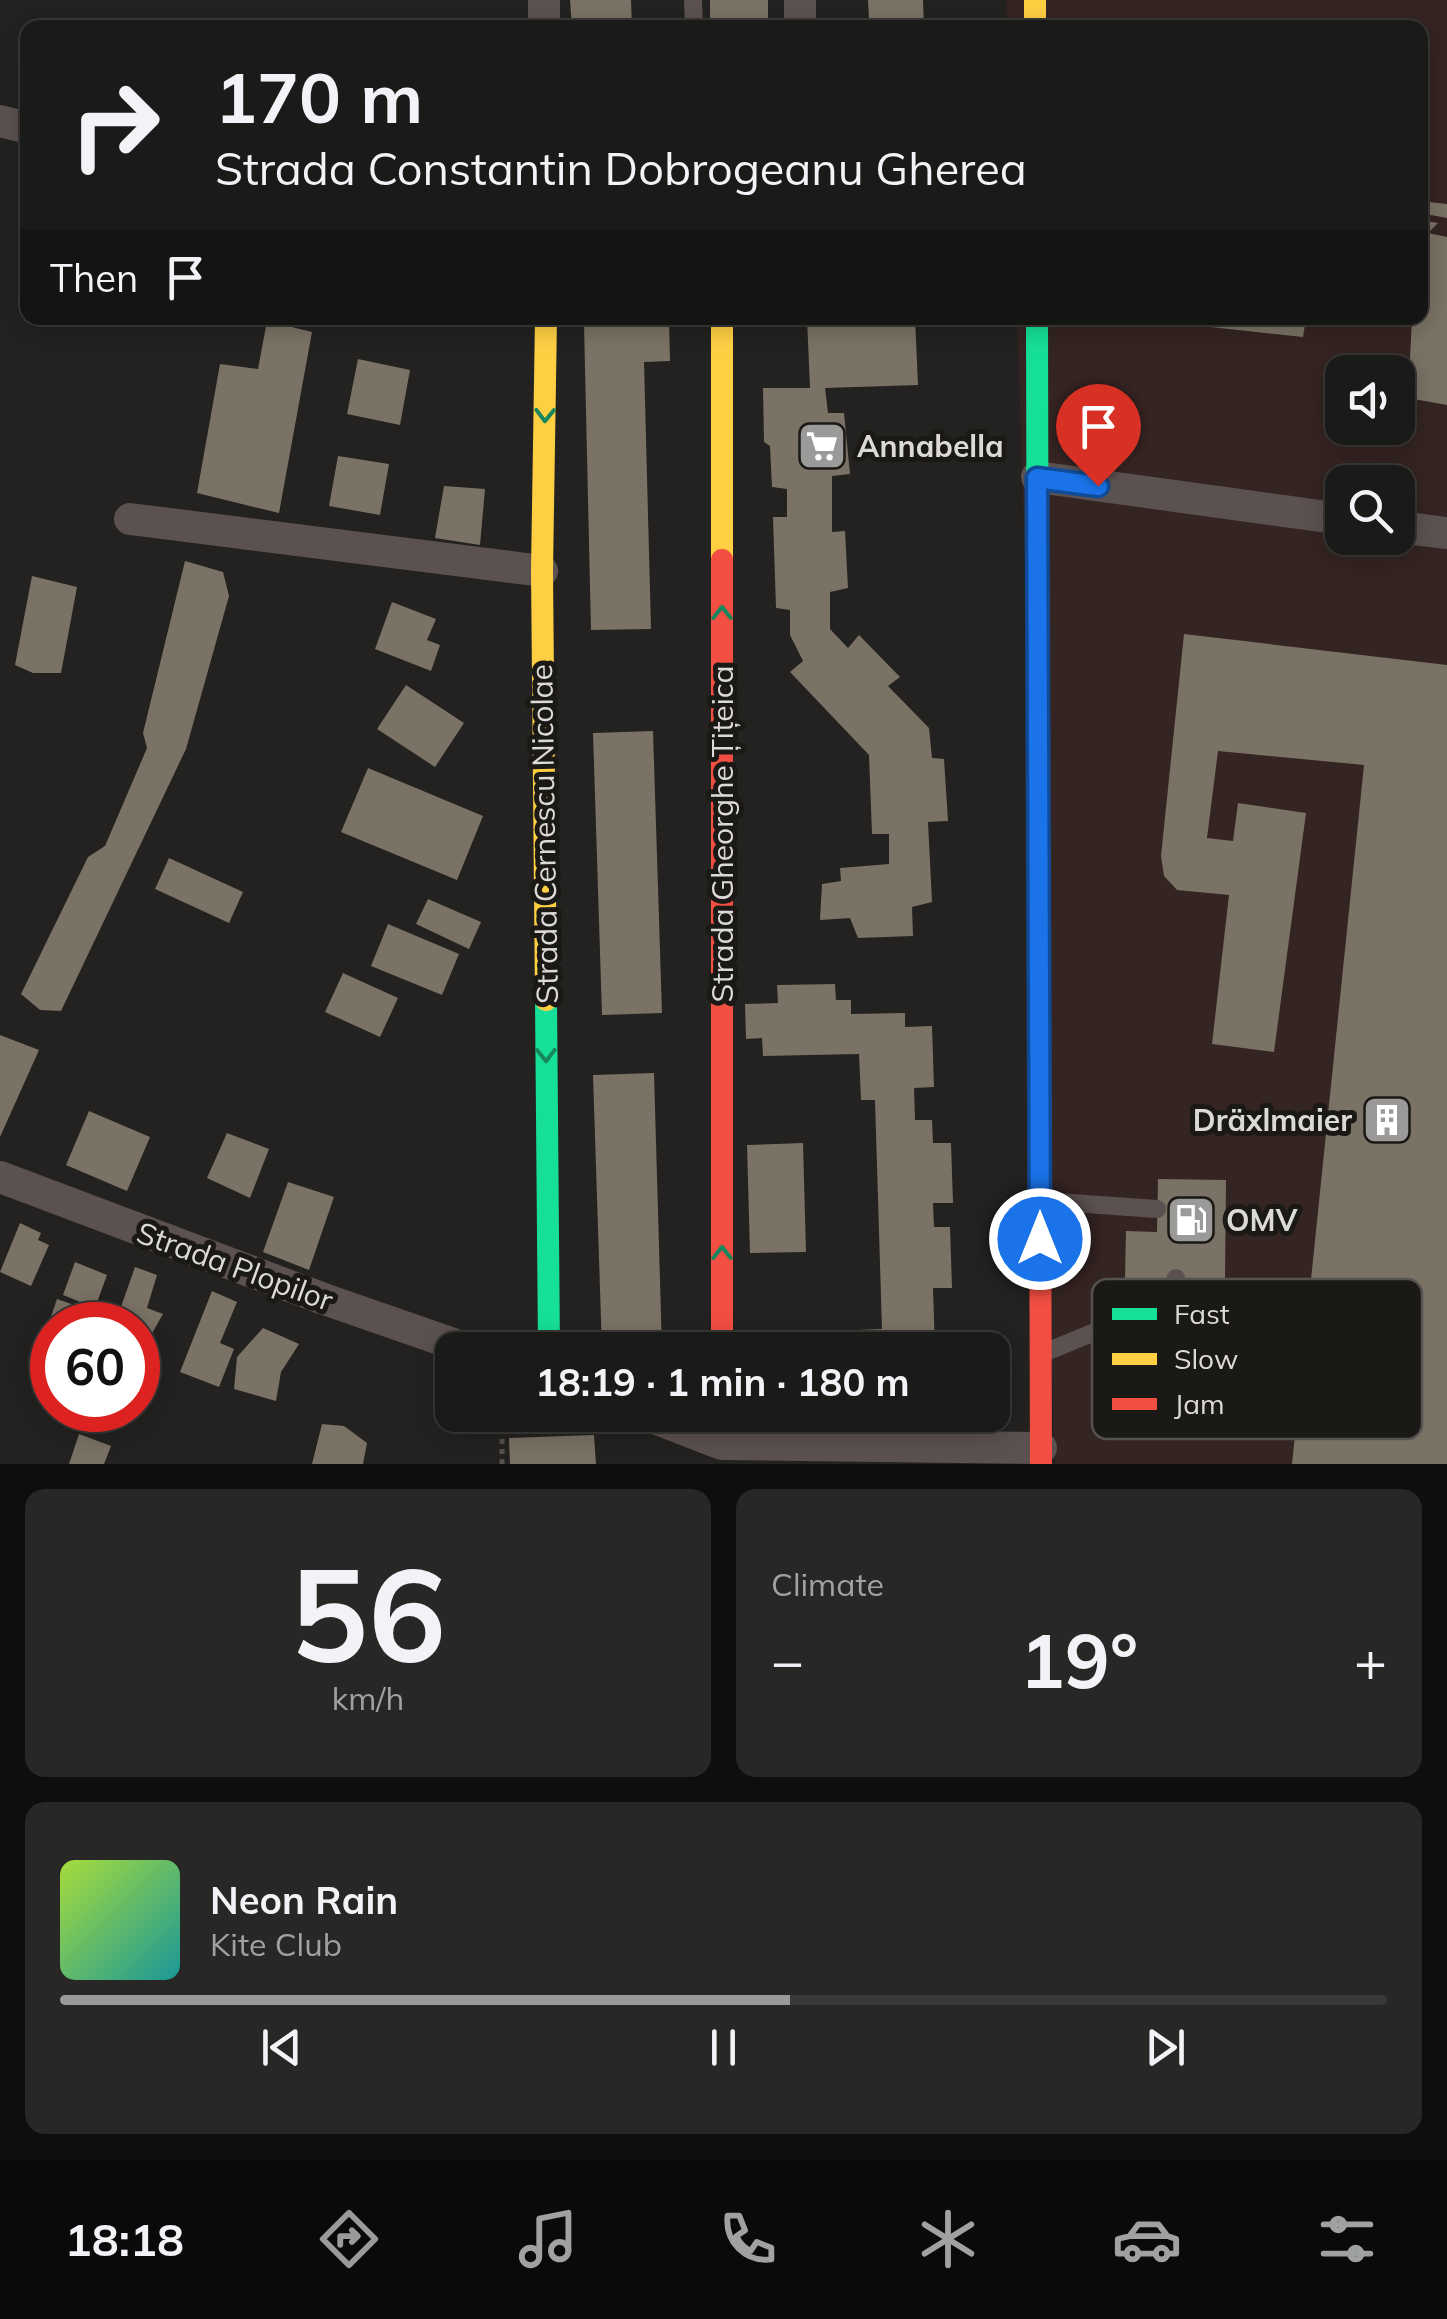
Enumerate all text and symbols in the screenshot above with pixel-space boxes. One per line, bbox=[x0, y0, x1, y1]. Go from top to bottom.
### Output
text: 170 m bbox=[215, 53, 423, 141]
icon: right bbox=[50, 60, 180, 190]
text: Strada Constantin Dobrogeanu Gherea bbox=[215, 140, 1027, 196]
icon: arrive bbox=[158, 250, 213, 305]
text: Then bbox=[50, 254, 138, 302]
map controls bbox=[1325, 355, 1415, 555]
button: sound bbox=[1325, 355, 1415, 445]
pin bbox=[1056, 384, 1141, 487]
icon: arrive bbox=[1071, 399, 1126, 454]
one-way arrow bbox=[534, 407, 555, 423]
supermarket icon: Annabella bbox=[796, 420, 848, 472]
place label: Annabella bbox=[857, 427, 1004, 465]
button: search bbox=[1325, 465, 1415, 555]
one-way arrow bbox=[711, 604, 733, 620]
street label: Strada Cernescu Nicolae bbox=[522, 664, 566, 1004]
street label: Strada Gheorghe Țițeica bbox=[703, 666, 742, 1002]
one-way arrow bbox=[535, 1048, 557, 1063]
building icon: Dräxlmaier bbox=[1361, 1094, 1413, 1146]
place label: Dräxlmaier bbox=[1193, 1101, 1352, 1139]
position arrow bbox=[988, 1187, 1092, 1291]
fuel station icon: OMV bbox=[1165, 1194, 1217, 1246]
place label: OMV bbox=[1226, 1201, 1298, 1239]
street label: Strada Plopilor bbox=[132, 1213, 338, 1319]
one-way arrow bbox=[711, 1244, 733, 1260]
legend bbox=[1092, 1279, 1422, 1439]
text: Fast bbox=[1174, 1296, 1230, 1331]
speed limit sign: 60 bbox=[30, 1302, 160, 1432]
text: Slow bbox=[1174, 1341, 1238, 1376]
text: 18:19 · 1 min · 180 m bbox=[535, 1358, 910, 1406]
text: Jam bbox=[1174, 1386, 1225, 1421]
text: 56 bbox=[290, 1531, 446, 1695]
text: Climate bbox=[771, 1564, 884, 1604]
text: 19° bbox=[1020, 1613, 1138, 1707]
text: − bbox=[771, 1626, 804, 1695]
text: + bbox=[1354, 1626, 1387, 1695]
text: km/h bbox=[332, 1678, 404, 1718]
text: Neon Rain bbox=[210, 1876, 398, 1924]
text: Kite Club bbox=[210, 1924, 342, 1964]
icon: previous bbox=[254, 2020, 309, 2075]
icon: pause bbox=[696, 2020, 751, 2075]
icon: next bbox=[1138, 2020, 1193, 2075]
icon: directions bbox=[314, 2204, 384, 2274]
icon: music bbox=[513, 2204, 583, 2274]
icon: phone bbox=[713, 2204, 783, 2274]
icon: climate bbox=[913, 2204, 983, 2274]
icon: car bbox=[1112, 2204, 1182, 2274]
icon: filters bbox=[1312, 2204, 1382, 2274]
text: 18:18 bbox=[65, 2211, 184, 2267]

